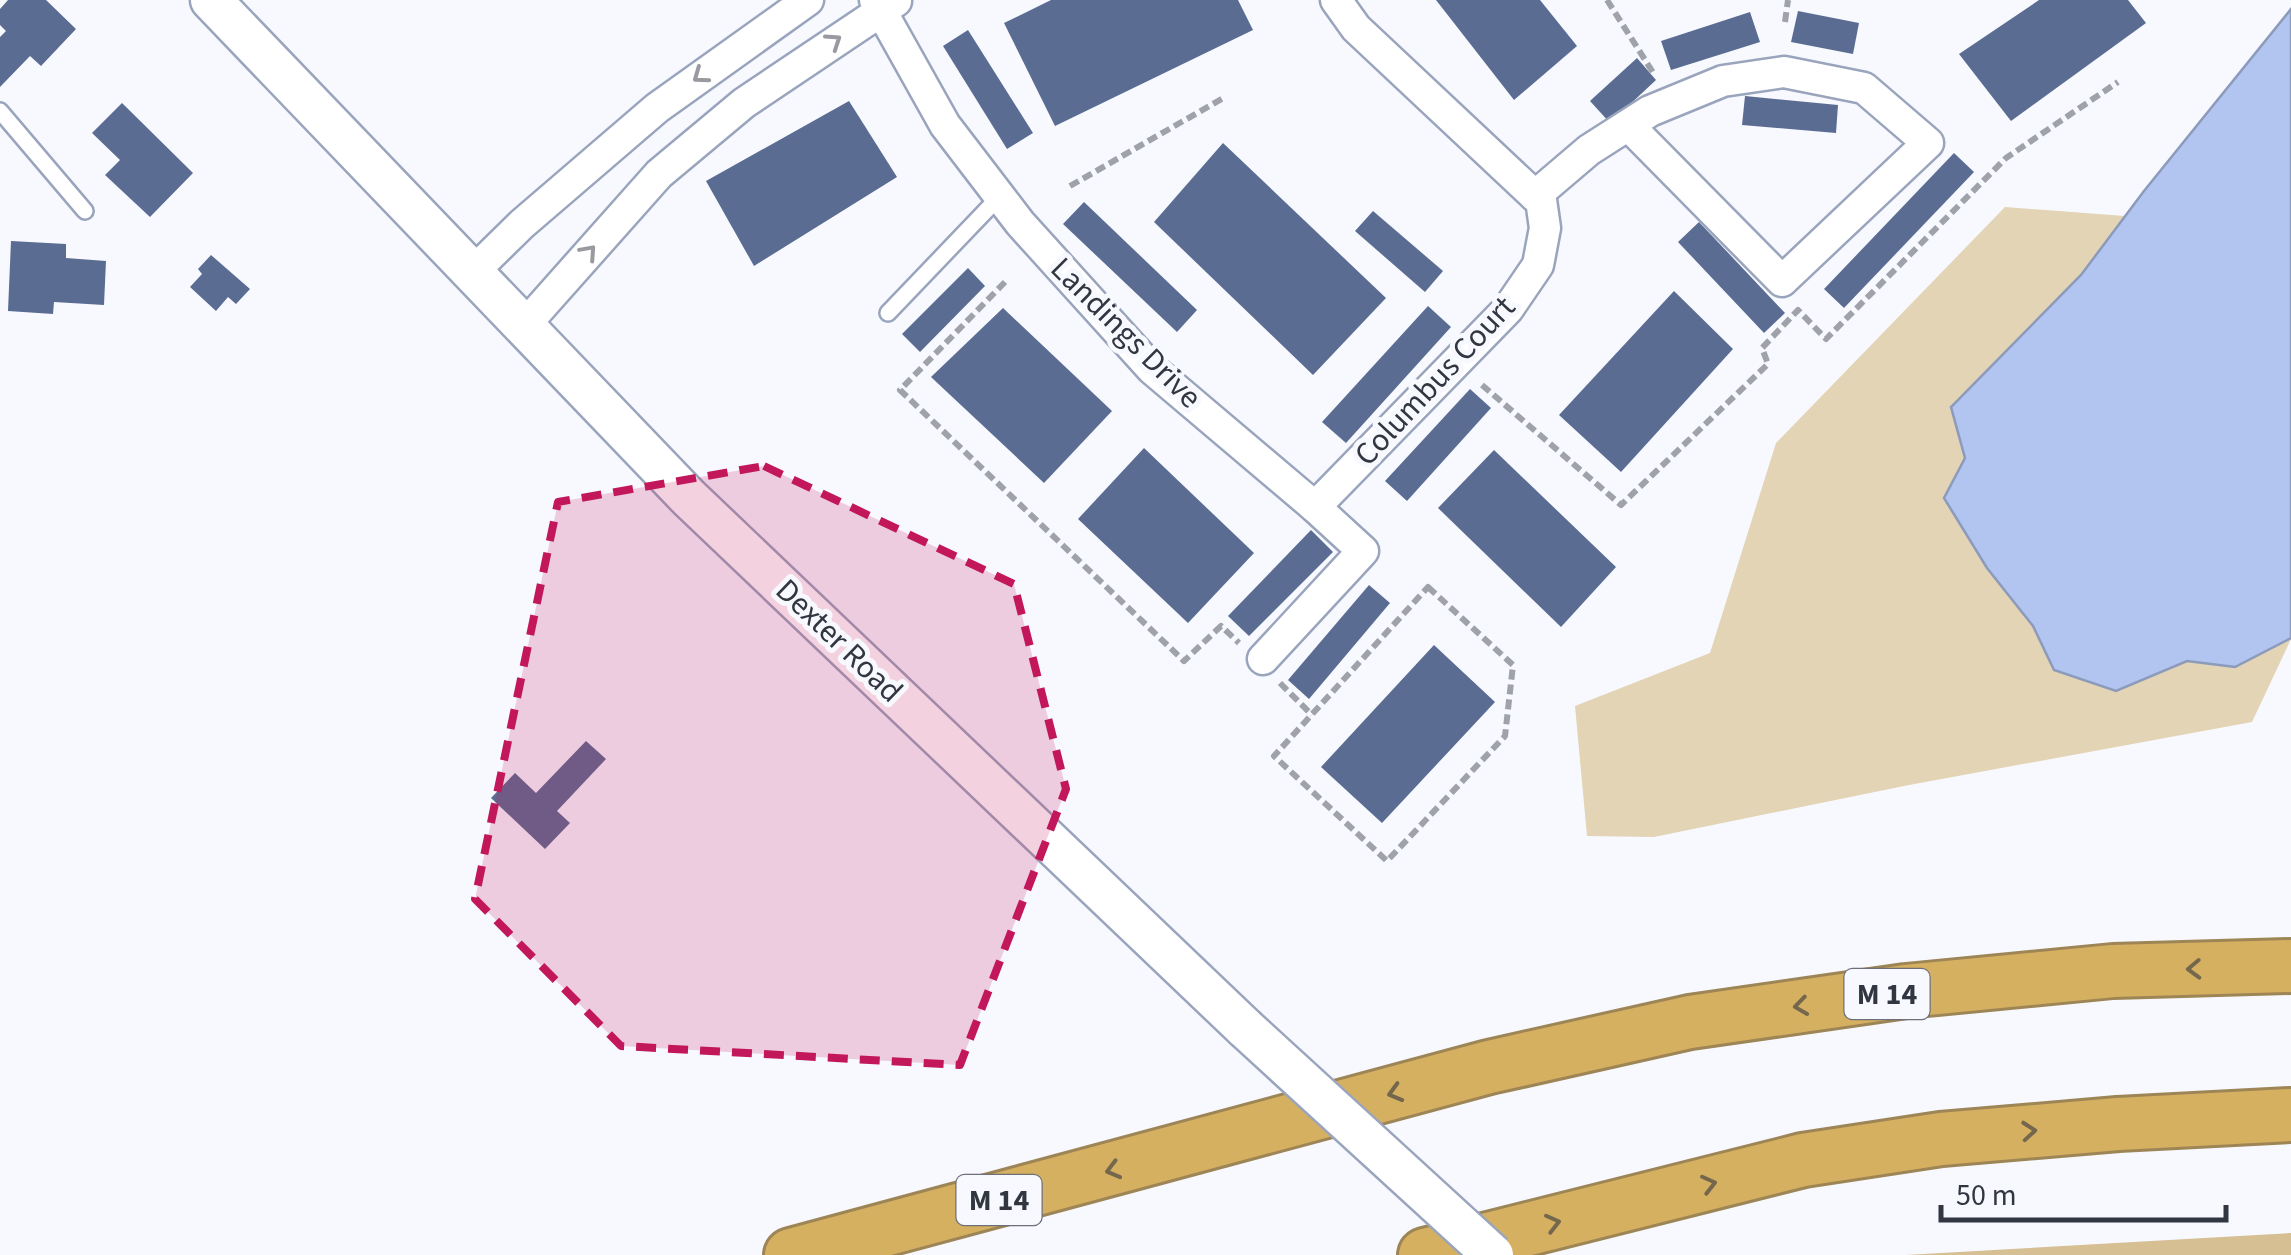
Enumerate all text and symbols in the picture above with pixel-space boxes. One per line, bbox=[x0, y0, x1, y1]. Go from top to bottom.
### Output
one-way arrow bbox=[822, 35, 841, 53]
one-way arrow bbox=[693, 65, 711, 82]
one-way arrow bbox=[577, 245, 595, 264]
street label: Landings Drive bbox=[1040, 247, 1212, 419]
street label: Columbus Court bbox=[1344, 286, 1526, 476]
street label: Dexter Road bbox=[765, 568, 913, 714]
one-way arrow bbox=[2185, 958, 2201, 979]
road number: M 14 bbox=[1844, 969, 1930, 1019]
one-way arrow bbox=[1792, 995, 1809, 1016]
one-way arrow bbox=[1387, 1082, 1404, 1103]
one-way arrow bbox=[2021, 1121, 2037, 1143]
one-way arrow bbox=[1105, 1159, 1122, 1180]
scale bar bbox=[1941, 1160, 2226, 1222]
text: 50 m bbox=[1956, 1174, 2017, 1217]
road number: M 14 bbox=[956, 1175, 1042, 1225]
one-way arrow bbox=[1700, 1175, 1717, 1196]
one-way arrow bbox=[1544, 1214, 1561, 1235]

